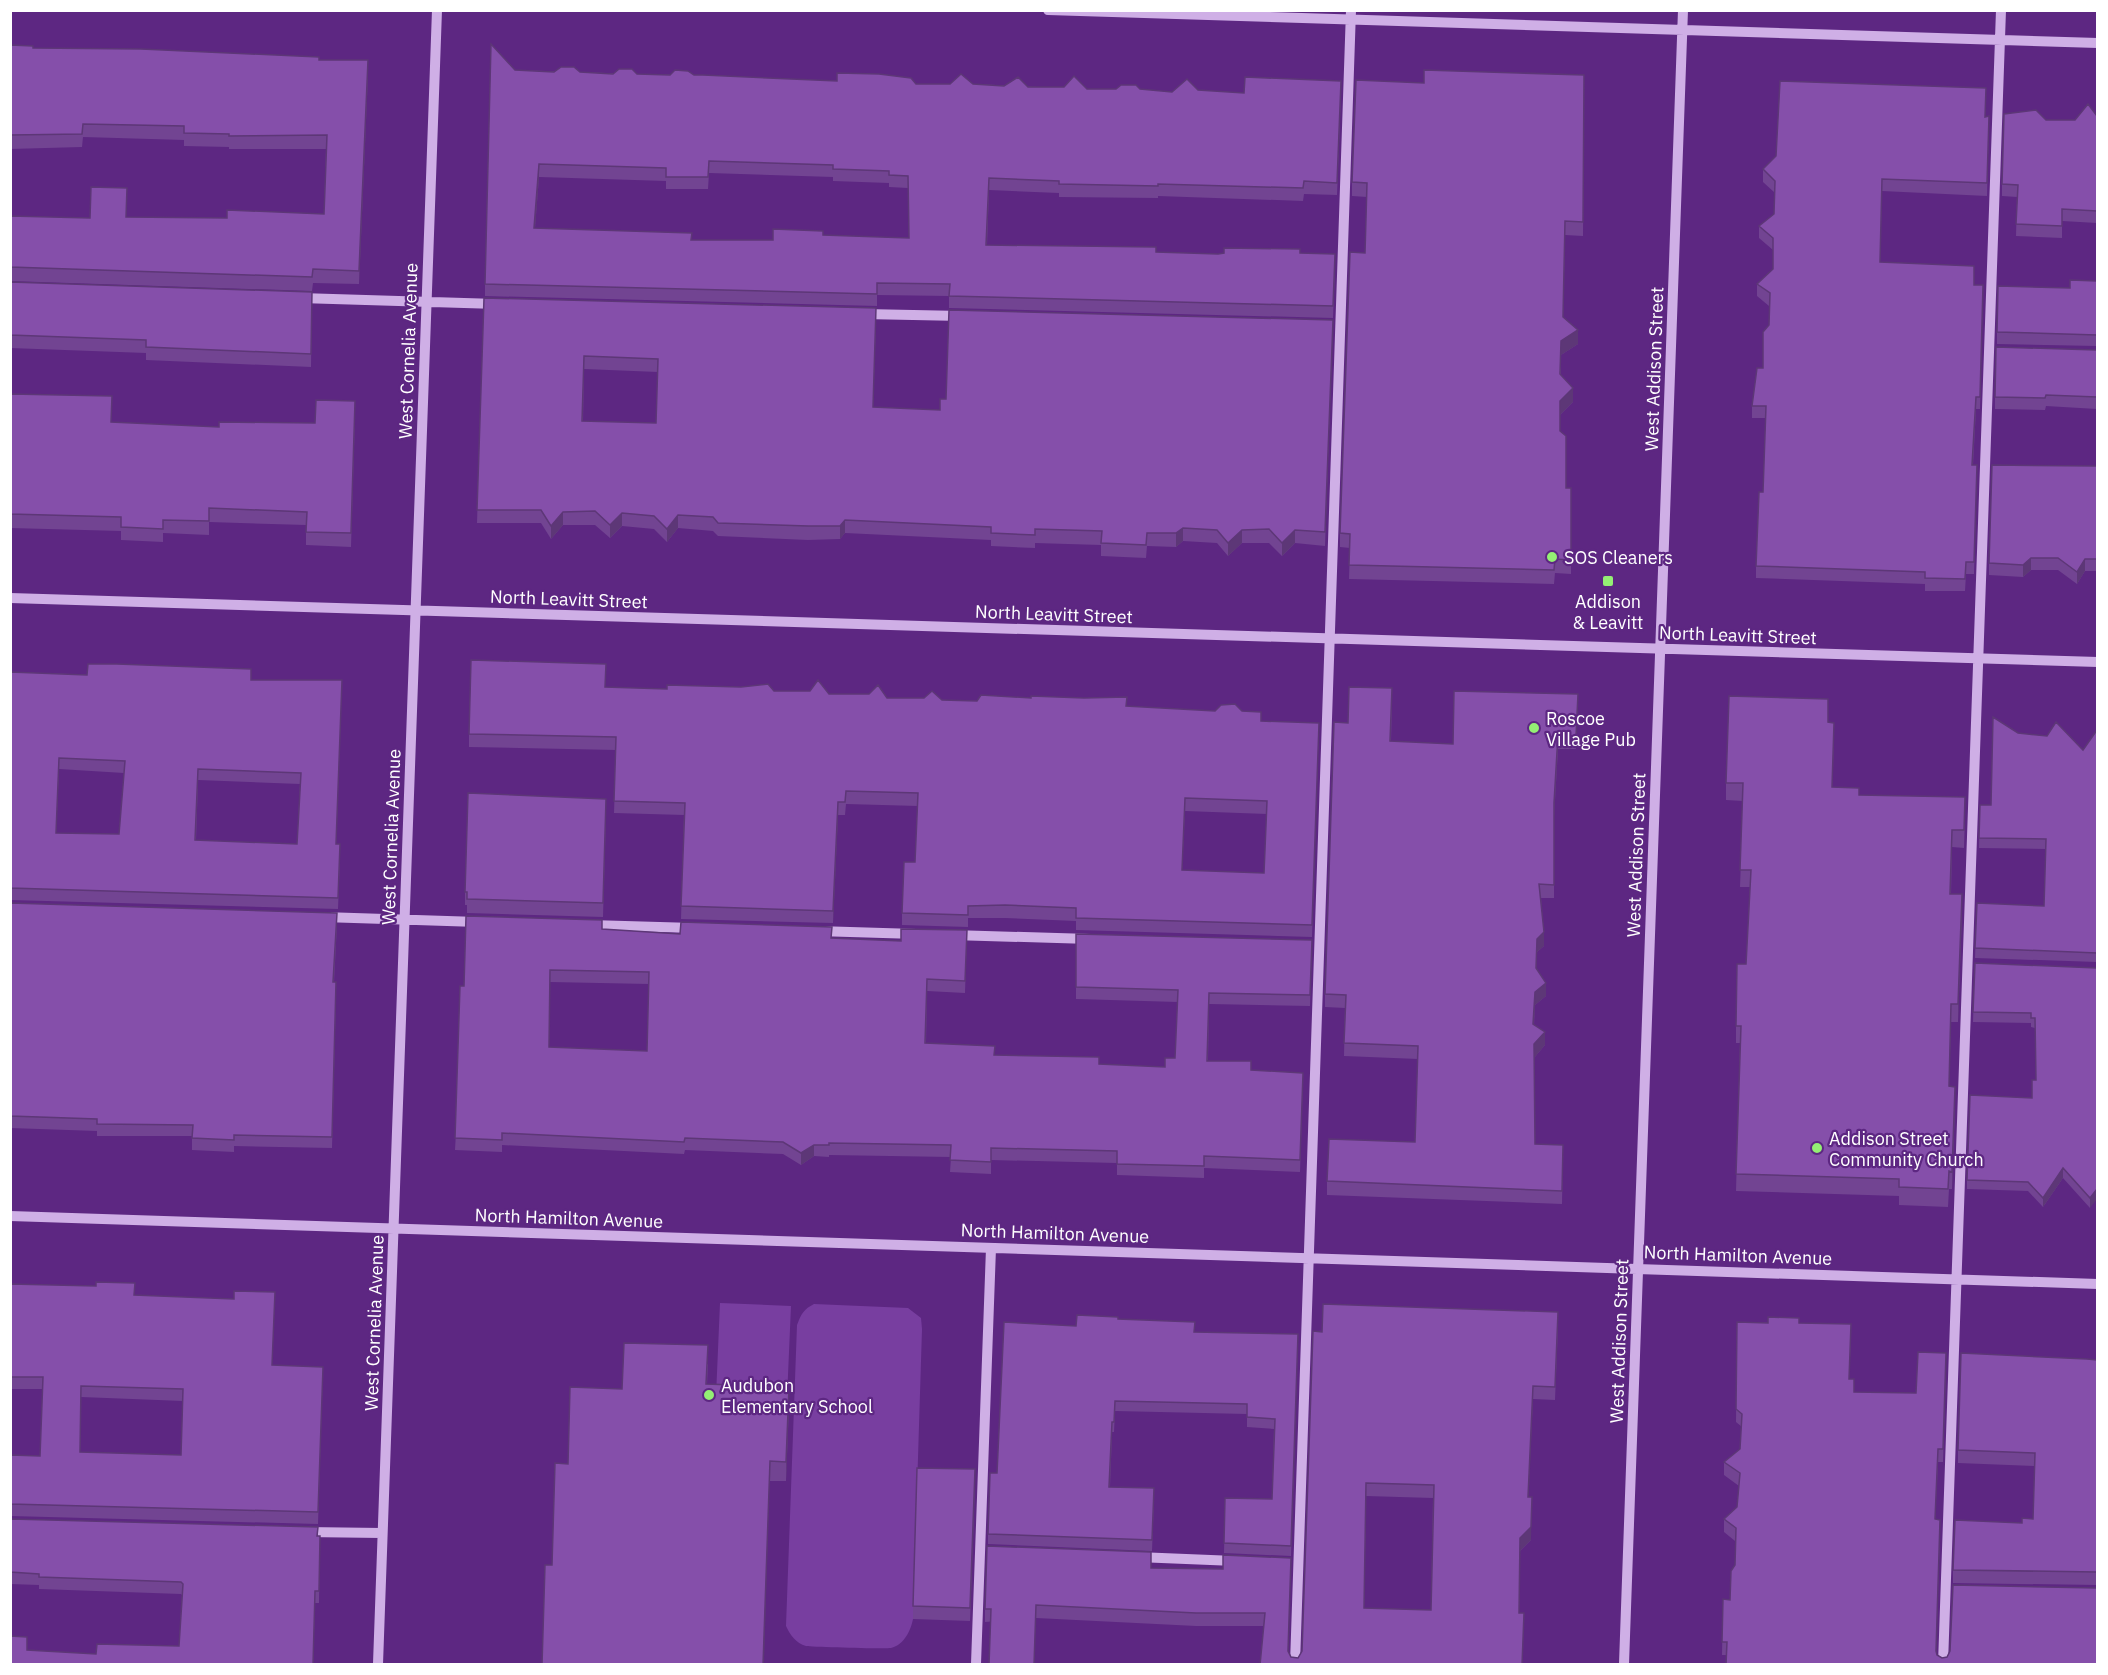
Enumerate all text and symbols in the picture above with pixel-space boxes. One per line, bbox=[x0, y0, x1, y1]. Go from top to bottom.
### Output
street label: West Cornelia Avenue bbox=[393, 262, 423, 439]
street label: West Addison Street bbox=[1640, 286, 1668, 452]
place label: SOS Cleaners bbox=[1564, 546, 1673, 569]
marker: SOS Cleaners bbox=[1545, 550, 1559, 564]
marker: Addison & Leavitt bbox=[1601, 574, 1615, 588]
street label: North Leavitt Street bbox=[490, 585, 648, 613]
place label: Addison & Leavitt bbox=[1573, 590, 1643, 634]
street label: North Leavitt Street bbox=[975, 600, 1133, 628]
street label: North Leavitt Street bbox=[1659, 621, 1817, 649]
place label: Roscoe Village Pub bbox=[1546, 707, 1636, 751]
marker: Roscoe Village Pub bbox=[1527, 721, 1541, 735]
street label: West Cornelia Avenue bbox=[376, 748, 406, 925]
street label: West Addison Street bbox=[1622, 772, 1650, 938]
place label: Addison Street Community Church bbox=[1829, 1127, 1984, 1171]
marker: Addison Street Community Church bbox=[1810, 1141, 1824, 1155]
street label: North Hamilton Avenue bbox=[474, 1203, 664, 1233]
street label: North Hamilton Avenue bbox=[960, 1218, 1150, 1248]
street label: West Cornelia Avenue bbox=[359, 1234, 389, 1411]
street label: North Hamilton Avenue bbox=[1643, 1240, 1833, 1270]
street label: West Addison Street bbox=[1605, 1258, 1633, 1424]
place label: Audubon Elementary School bbox=[721, 1374, 873, 1418]
marker: Audubon Elementary School bbox=[702, 1388, 716, 1402]

